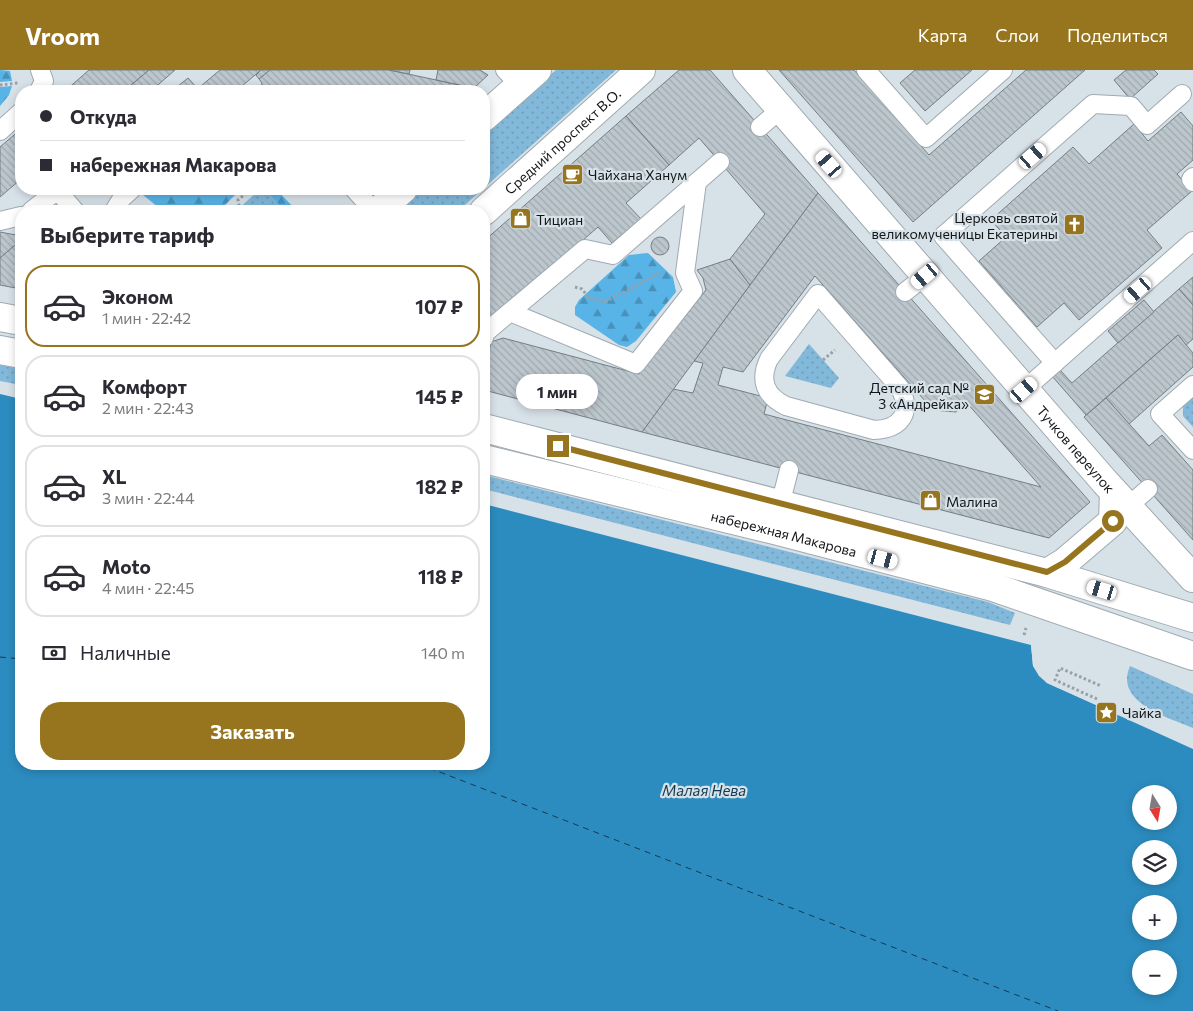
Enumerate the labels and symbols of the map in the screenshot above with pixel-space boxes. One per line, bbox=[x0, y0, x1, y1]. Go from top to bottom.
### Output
street label: Средний проспект В.О. bbox=[501, 84, 624, 197]
car bbox=[1016, 140, 1049, 172]
car bbox=[813, 148, 844, 180]
cafe icon: Чайхана Ханум bbox=[560, 162, 584, 186]
place label: Чайхана Ханум bbox=[588, 166, 687, 183]
shop icon: Тициан bbox=[508, 207, 532, 231]
place label: Церковь святой великомученицы Екатерины bbox=[871, 209, 1058, 242]
place label: Тициан bbox=[536, 211, 583, 228]
church icon: Церковь святой великомученицы Екатерины bbox=[1062, 213, 1086, 237]
car bbox=[908, 261, 941, 291]
car bbox=[1121, 274, 1154, 306]
callout: 1 мин bbox=[517, 374, 599, 408]
car bbox=[1007, 374, 1040, 406]
place label: Детский сад № 3 «Андрейка» bbox=[870, 379, 969, 412]
school or university icon: Детский сад № 3 «Андрейка» bbox=[973, 383, 997, 407]
street label: Тучков переулок bbox=[1034, 402, 1119, 496]
route end bbox=[547, 435, 569, 457]
shop icon: Малина bbox=[918, 489, 942, 513]
place label: Малина bbox=[946, 493, 998, 510]
street label: набережная Макарова bbox=[709, 506, 859, 560]
route start bbox=[1102, 510, 1124, 532]
car bbox=[866, 548, 899, 570]
car bbox=[1085, 578, 1118, 602]
place icon: Чайка bbox=[1094, 700, 1118, 724]
place label: Чайка bbox=[1122, 704, 1162, 721]
water label: Малая Нева bbox=[662, 781, 746, 799]
north arrow bbox=[1132, 785, 1178, 830]

